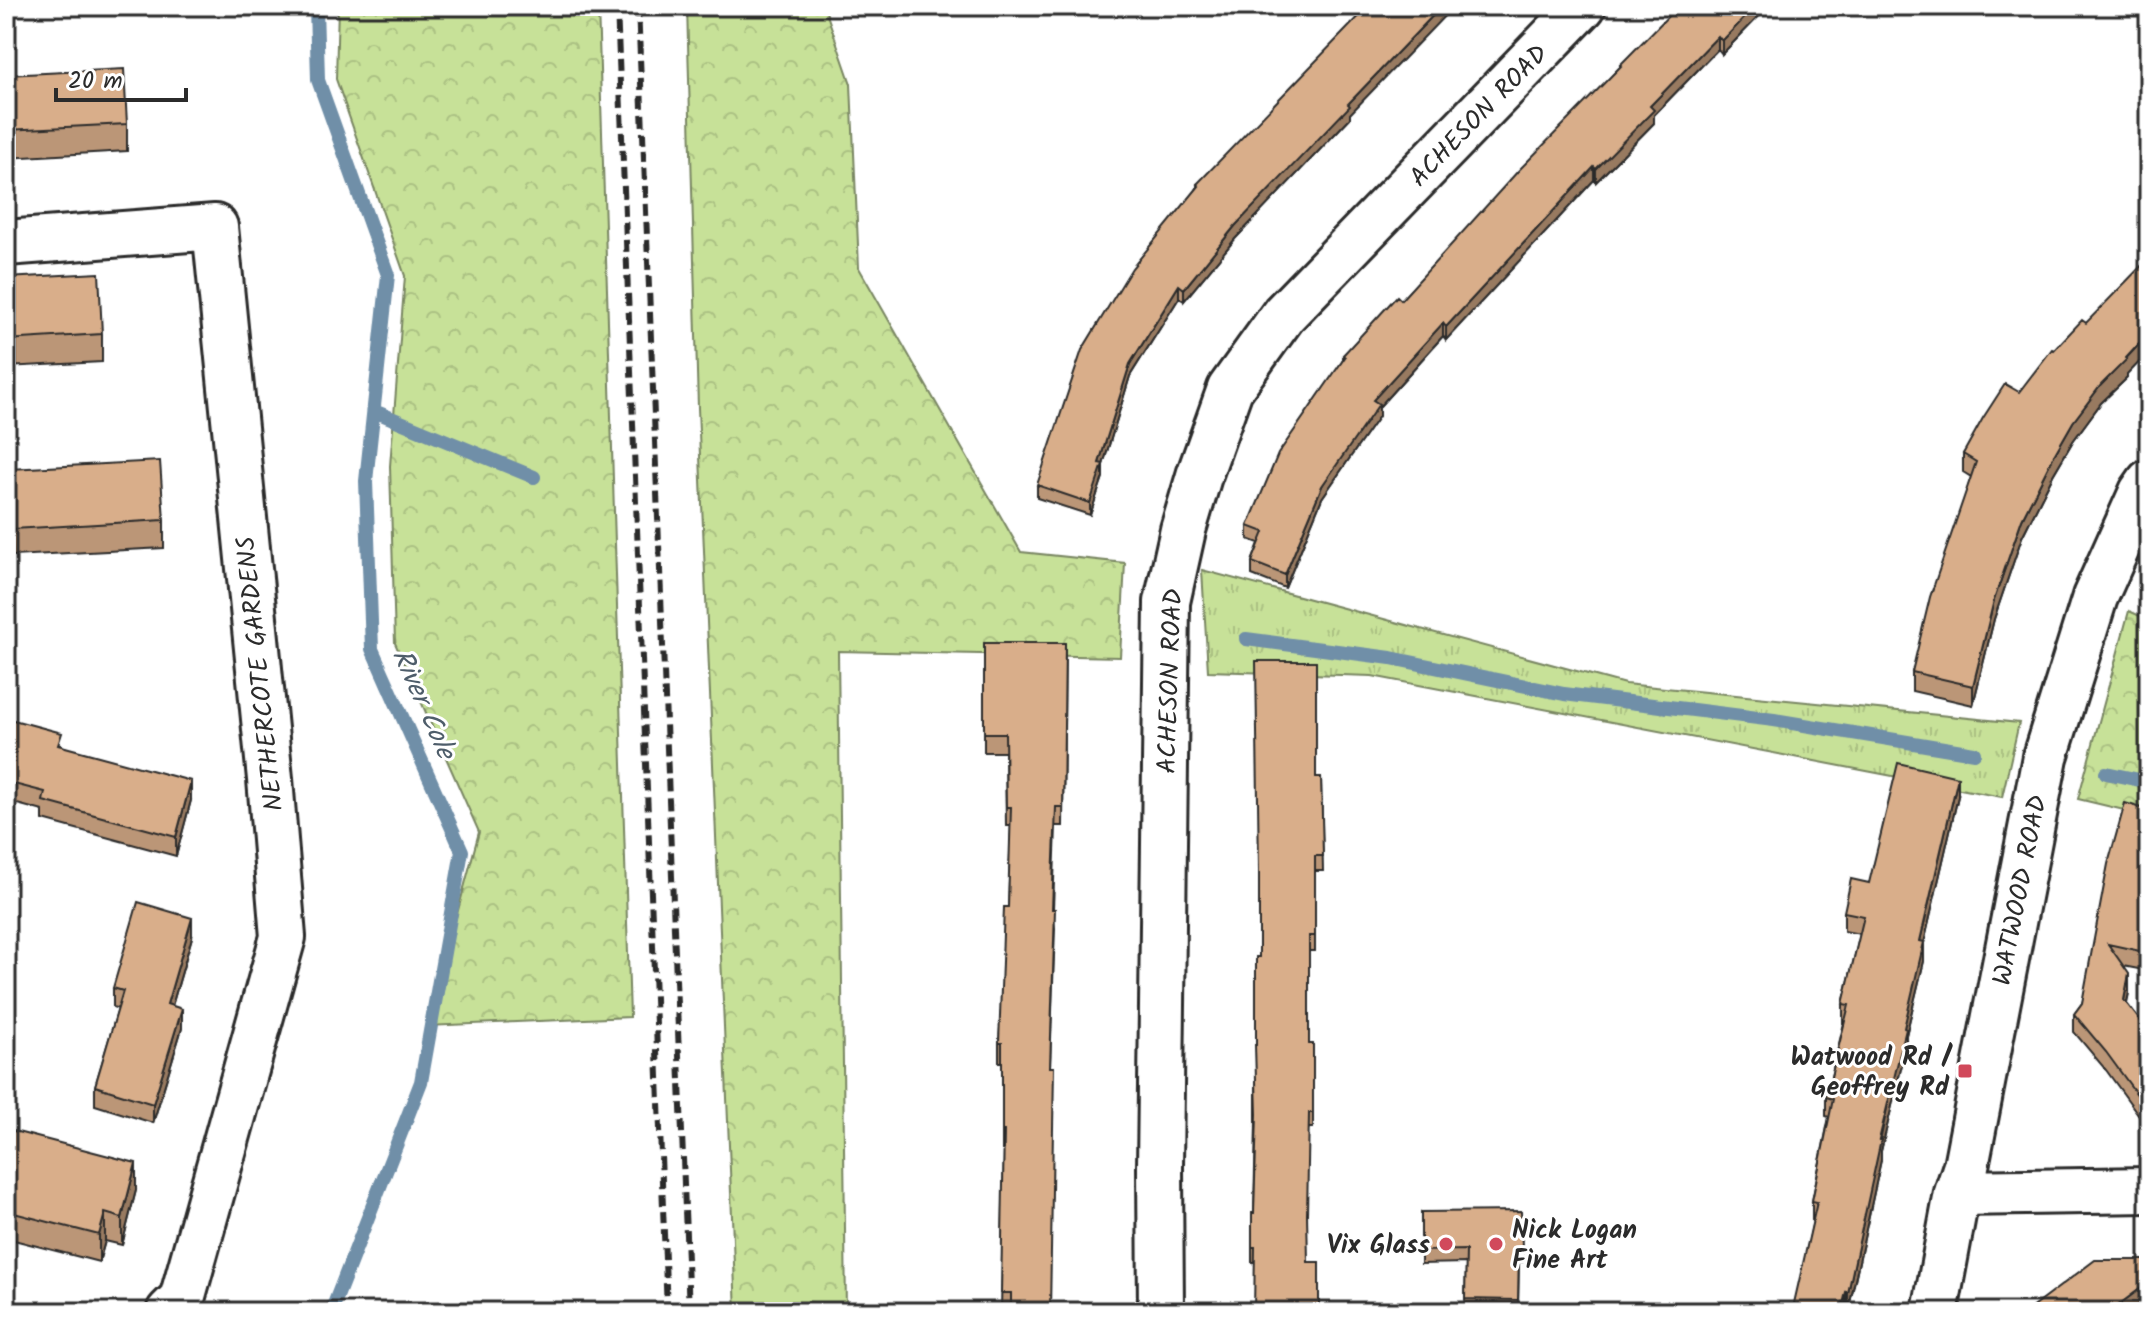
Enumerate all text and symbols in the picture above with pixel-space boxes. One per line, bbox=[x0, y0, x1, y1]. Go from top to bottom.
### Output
street label: ACHESON ROAD bbox=[1400, 35, 1559, 198]
scale bar bbox=[56, 52, 186, 102]
text: 20 m bbox=[68, 62, 123, 101]
street label: NETHERCOTE GARDENS bbox=[226, 534, 296, 813]
street label: ACHESON ROAD bbox=[1147, 588, 1195, 774]
water label: River Cole bbox=[378, 641, 468, 769]
street label: WATWOOD ROAD bbox=[1982, 792, 2060, 989]
place label: Watwood Rd / Geoffrey Rd bbox=[1790, 1037, 1953, 1109]
marker: Watwood Rd / Geoffrey Rd bbox=[1956, 1062, 1974, 1080]
place label: Nick Logan Fine Art bbox=[1512, 1210, 1637, 1282]
place label: Vix Glass bbox=[1327, 1225, 1430, 1267]
marker: Vix Glass bbox=[1437, 1235, 1455, 1253]
marker: Nick Logan Fine Art bbox=[1487, 1235, 1505, 1253]

